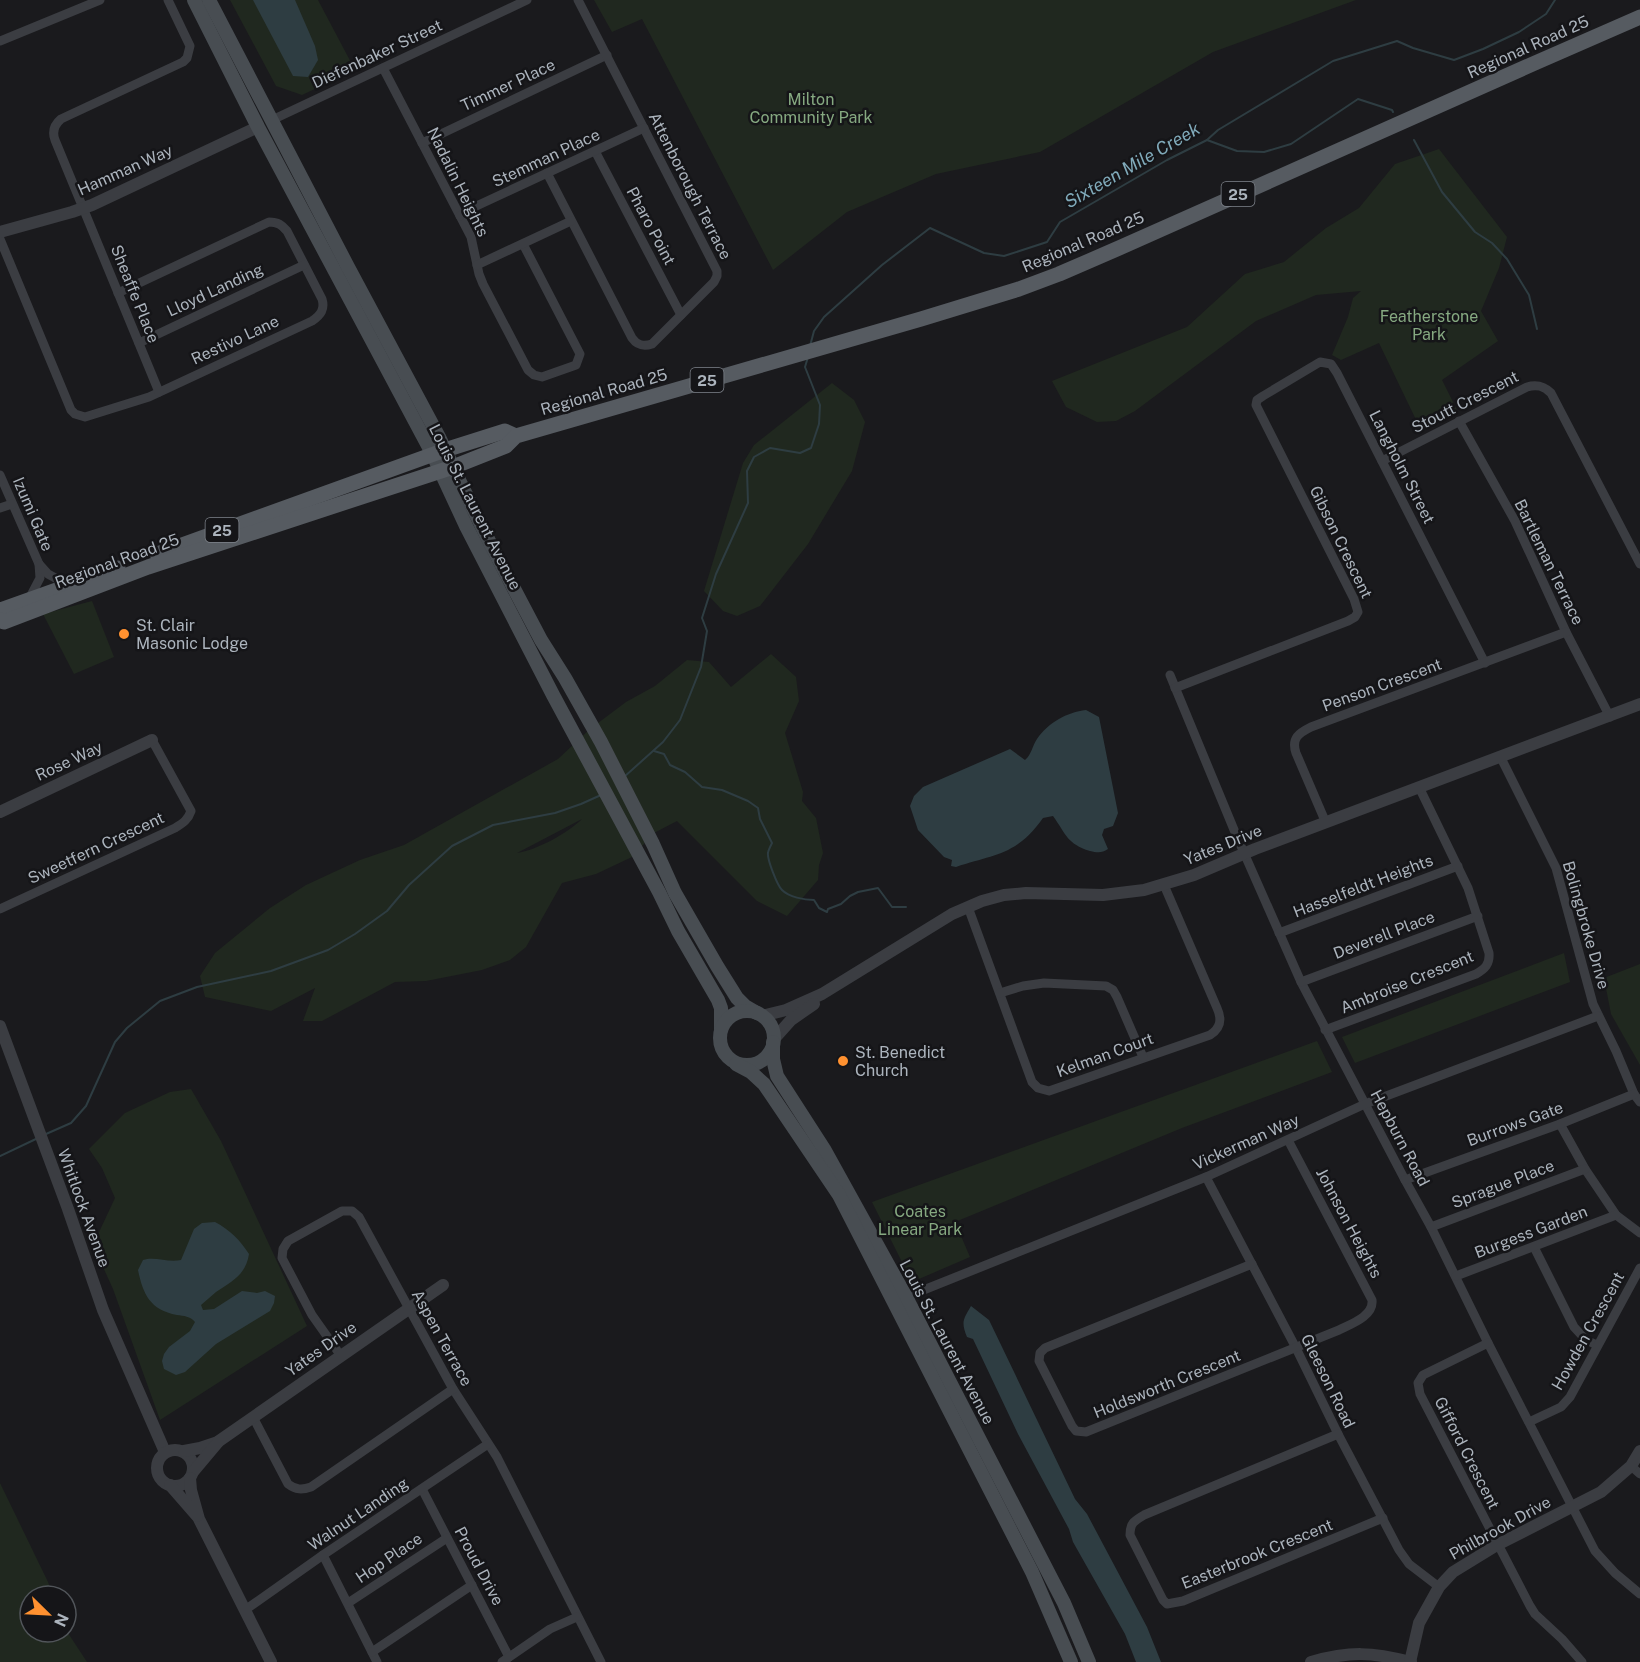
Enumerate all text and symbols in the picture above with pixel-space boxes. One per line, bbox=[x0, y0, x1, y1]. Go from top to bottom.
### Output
street label: Regional Road 25 bbox=[1464, 12, 1592, 82]
street label: Diefenbaker Street bbox=[309, 16, 445, 92]
street label: Timmer Place bbox=[458, 55, 558, 115]
park label: Milton Community Park bbox=[749, 90, 873, 127]
street label: Attenborough Terrace bbox=[645, 109, 735, 263]
water label: Sixteen Mile Creek bbox=[1061, 118, 1204, 212]
street label: Nadalin Heights bbox=[423, 124, 493, 240]
street label: Stemman Place bbox=[489, 125, 603, 191]
street label: Hamman Way bbox=[75, 140, 176, 199]
road number: 25 bbox=[1222, 182, 1254, 206]
street label: Pharo Point bbox=[623, 184, 679, 268]
street label: Regional Road 25 bbox=[1019, 208, 1147, 276]
street label: Sheaffe Place bbox=[107, 242, 163, 346]
street label: Lloyd Landing bbox=[164, 259, 266, 321]
park label: Featherstone Park bbox=[1380, 307, 1478, 344]
street label: Restivo Lane bbox=[188, 311, 282, 369]
street label: Regional Road 25 bbox=[538, 365, 670, 419]
street label: Stoutt Crescent bbox=[1408, 367, 1522, 437]
road number: 25 bbox=[690, 368, 724, 392]
street label: Langholm Street bbox=[1365, 407, 1439, 527]
street label: Louis St. Laurent Avenue bbox=[425, 421, 525, 593]
street label: Izumi Gate bbox=[9, 474, 57, 554]
street label: Gibson Crescent bbox=[1306, 483, 1376, 601]
street label: Bartleman Terrace bbox=[1510, 496, 1588, 628]
road number: 25 bbox=[206, 518, 238, 542]
street label: Regional Road 25 bbox=[52, 530, 182, 592]
place label: St. Clair Masonic Lodge bbox=[136, 616, 248, 653]
marker: St. Clair Masonic Lodge bbox=[117, 627, 131, 641]
street label: Penson Crescent bbox=[1320, 655, 1444, 715]
street label: Rose Way bbox=[32, 737, 106, 785]
street label: Sweetfern Crescent bbox=[25, 808, 167, 888]
street label: Yates Drive bbox=[1181, 821, 1265, 869]
street label: Hasselfeldt Heights bbox=[1290, 851, 1436, 921]
street label: Bolingbroke Drive bbox=[1559, 859, 1613, 991]
street label: Deverell Place bbox=[1331, 907, 1437, 963]
street label: Ambroise Crescent bbox=[1338, 947, 1476, 1017]
street label: Kelman Court bbox=[1054, 1029, 1156, 1081]
place label: St. Benedict Church bbox=[855, 1043, 945, 1080]
marker: St. Benedict Church bbox=[836, 1054, 850, 1068]
street label: Hepburn Road bbox=[1367, 1086, 1433, 1190]
street label: Burrows Gate bbox=[1464, 1098, 1566, 1150]
street label: Vickerman Way bbox=[1190, 1110, 1302, 1174]
street label: Whitlock Avenue bbox=[54, 1146, 114, 1270]
street label: Sprague Place bbox=[1449, 1156, 1557, 1212]
street label: Johnson Heights bbox=[1312, 1165, 1386, 1281]
park label: Coates Linear Park bbox=[878, 1202, 962, 1239]
street label: Burgess Garden bbox=[1472, 1202, 1590, 1262]
street label: Louis St. Laurent Avenue bbox=[896, 1256, 998, 1428]
street label: Howden Crescent bbox=[1548, 1269, 1628, 1393]
street label: Aspen Terrace bbox=[408, 1287, 476, 1389]
street label: Yates Drive bbox=[282, 1318, 360, 1380]
street label: Gleeson Road bbox=[1297, 1331, 1359, 1431]
street label: Holdsworth Crescent bbox=[1091, 1346, 1243, 1422]
street label: Gifford Crescent bbox=[1430, 1394, 1504, 1512]
street label: Walnut Landing bbox=[304, 1473, 412, 1555]
street label: Philbrook Drive bbox=[1446, 1492, 1554, 1564]
street label: Easterbrook Crescent bbox=[1179, 1515, 1335, 1593]
street label: Proud Drive bbox=[450, 1523, 508, 1609]
street label: Hop Place bbox=[352, 1529, 426, 1587]
north arrow bbox=[18, 1584, 78, 1644]
text: N bbox=[50, 1610, 72, 1629]

